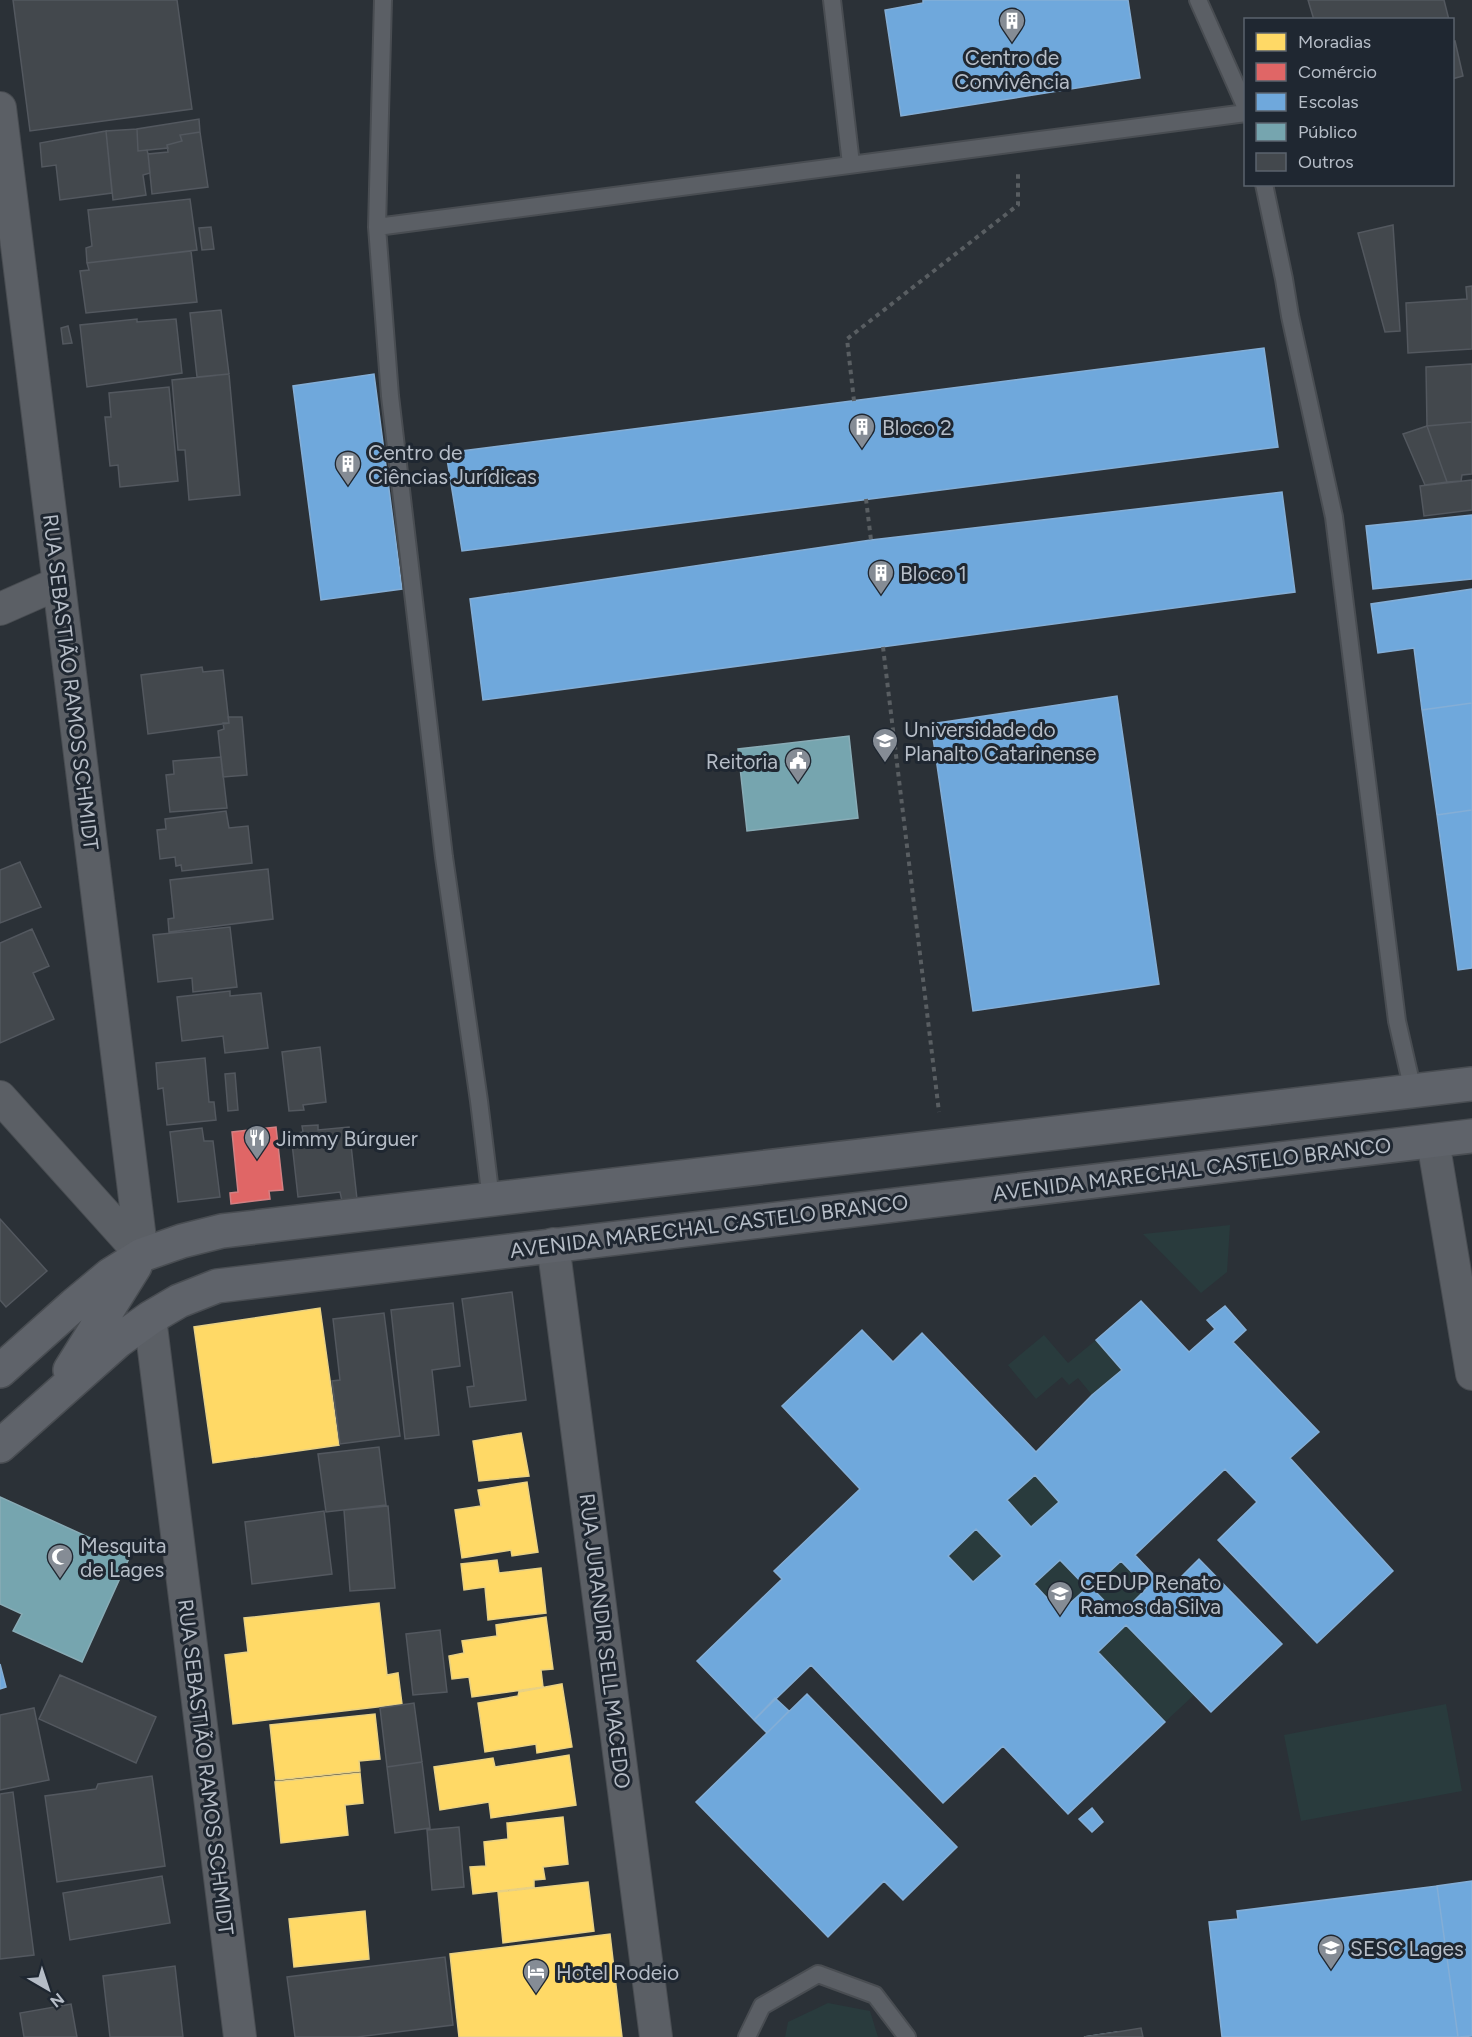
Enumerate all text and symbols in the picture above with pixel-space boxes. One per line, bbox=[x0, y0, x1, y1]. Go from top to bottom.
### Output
building icon: Centro de Convivência bbox=[997, 6, 1027, 44]
legend bbox=[1244, 18, 1454, 186]
text: Moradias bbox=[1298, 31, 1371, 53]
place label: Centro de Convivência bbox=[954, 45, 1070, 94]
text: Comércio bbox=[1298, 61, 1377, 83]
text: Escolas bbox=[1298, 91, 1359, 113]
text: Público bbox=[1298, 121, 1357, 143]
text: Outros bbox=[1298, 151, 1354, 173]
building icon: Bloco 2 bbox=[847, 412, 877, 450]
place label: Bloco 2 bbox=[882, 415, 952, 440]
place label: Centro de Ciências Jurídicas bbox=[368, 440, 537, 489]
building icon: Centro de Ciências Jurídicas bbox=[333, 449, 363, 487]
street label: RUA SEBASTIÃO RAMOS SCHMIDT bbox=[38, 513, 104, 852]
building icon: Bloco 1 bbox=[866, 558, 896, 596]
place label: Bloco 1 bbox=[900, 561, 967, 586]
place label: Universidade do Planalto Catarinense bbox=[904, 717, 1096, 766]
school or university icon: Universidade do Planalto Catarinense bbox=[870, 726, 900, 764]
public building icon: Reitoria bbox=[783, 746, 813, 784]
place label: Reitoria bbox=[706, 749, 778, 774]
restaurant icon: Jimmy Búrguer bbox=[242, 1123, 272, 1161]
place label: Jimmy Búrguer bbox=[276, 1126, 418, 1151]
street label: AVENIDA MARECHAL CASTELO BRANCO bbox=[991, 1132, 1393, 1206]
street label: AVENIDA MARECHAL CASTELO BRANCO bbox=[508, 1189, 910, 1263]
street label: RUA JURANDIR SELL MACEDO bbox=[574, 1492, 636, 1790]
place label: Mesquita de Lages bbox=[80, 1533, 166, 1582]
mosque icon: Mesquita de Lages bbox=[45, 1542, 75, 1580]
place label: CEDUP Renato Ramos da Silva bbox=[1080, 1570, 1221, 1619]
school or university icon: CEDUP Renato Ramos da Silva bbox=[1045, 1579, 1075, 1617]
street label: RUA SEBASTIÃO RAMOS SCHMIDT bbox=[173, 1598, 239, 1937]
school or university icon: SESC Lages bbox=[1316, 1933, 1346, 1971]
place label: SESC Lages bbox=[1350, 1936, 1464, 1961]
hotel icon: Hotel Rodeio bbox=[521, 1957, 551, 1995]
north arrow bbox=[18, 1959, 78, 2019]
place label: Hotel Rodeio bbox=[556, 1960, 679, 1985]
text: N bbox=[46, 1989, 68, 2012]

